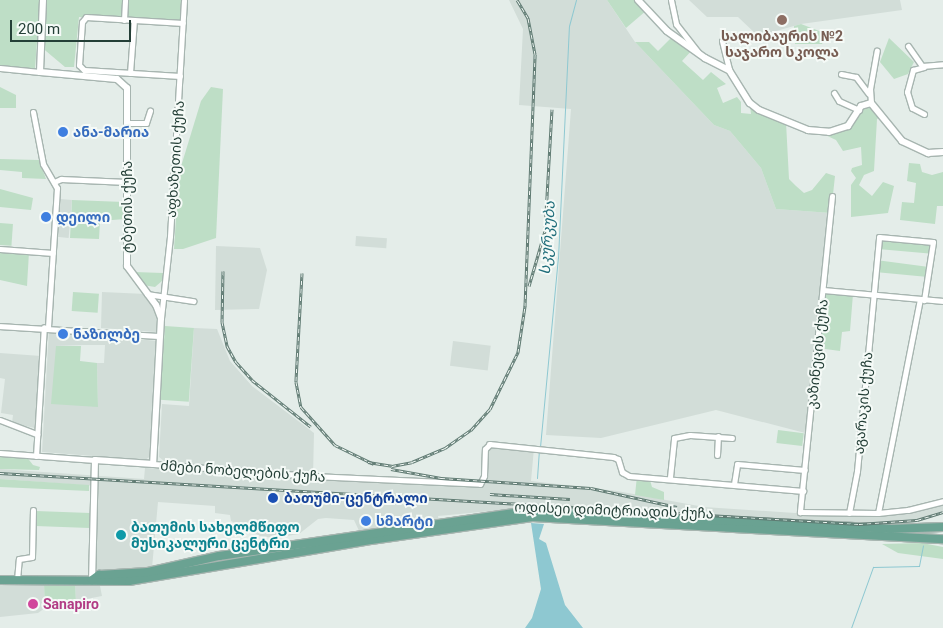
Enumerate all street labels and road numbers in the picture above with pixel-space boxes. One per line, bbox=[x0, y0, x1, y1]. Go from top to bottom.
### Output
street label: აფხაზეთის ქუჩა bbox=[163, 100, 187, 218]
street label: ტბეთის ქუჩა bbox=[119, 161, 135, 253]
street label: კაზინეცის ქუჩა bbox=[803, 298, 831, 410]
street label: აგარაკის ქუჩა bbox=[850, 351, 876, 455]
street label: ძმები ნობელების ქუჩა bbox=[160, 457, 326, 485]
street label: ოდისეი დიმიტრიადის ქუჩა bbox=[514, 498, 714, 522]

